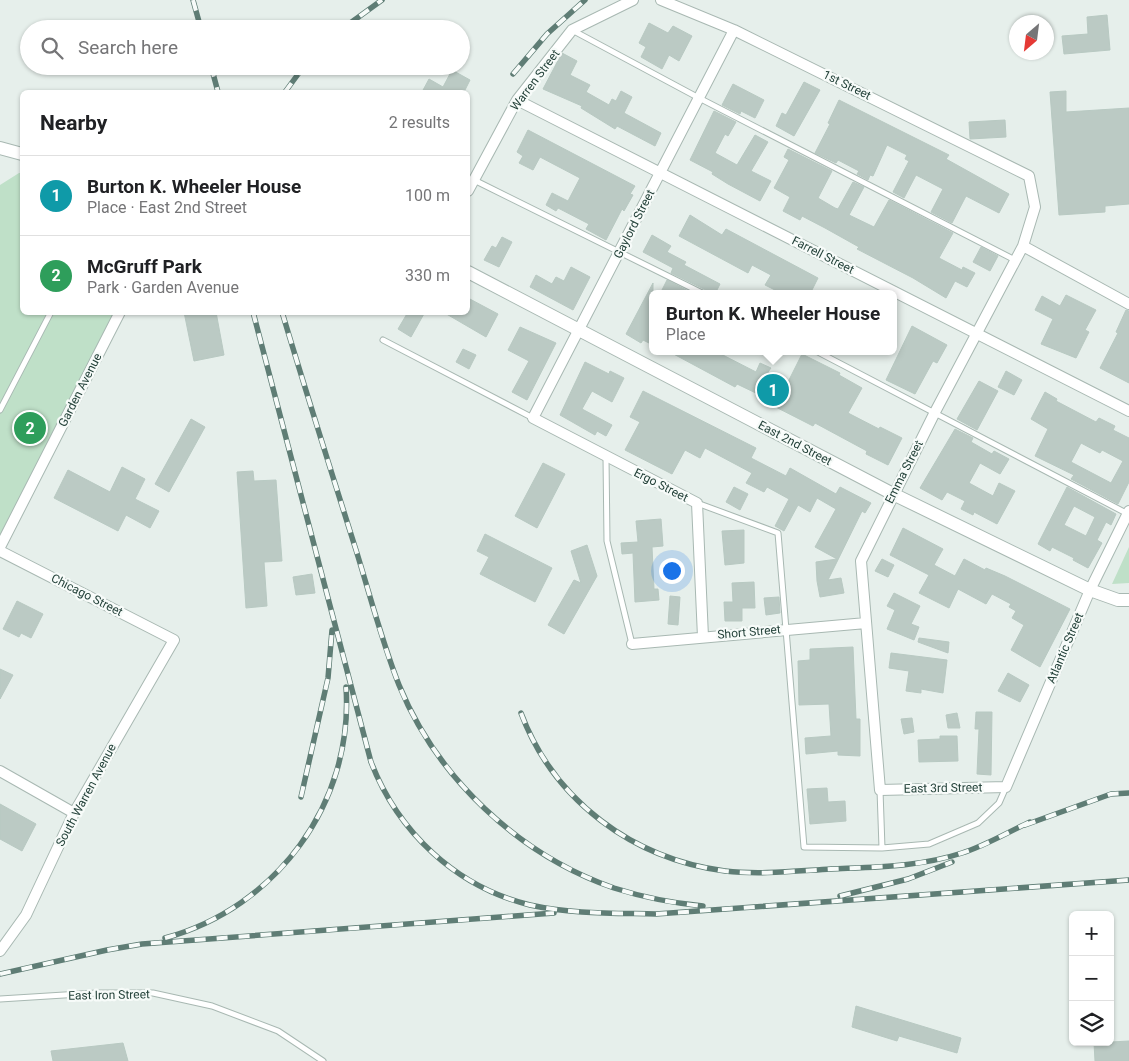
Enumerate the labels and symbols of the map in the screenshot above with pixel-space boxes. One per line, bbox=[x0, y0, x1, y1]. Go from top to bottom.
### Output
north arrow bbox=[1009, 15, 1054, 60]
street label: Warren Street bbox=[508, 47, 562, 113]
street label: 1st Street bbox=[821, 67, 873, 103]
street label: Gaylord Street bbox=[611, 187, 657, 261]
street label: Farrell Street bbox=[790, 233, 856, 277]
street label: Garden Avenue bbox=[55, 351, 105, 429]
pin: 1 bbox=[757, 371, 789, 409]
pin: 2 bbox=[14, 409, 46, 447]
street label: East 2nd Street bbox=[756, 418, 834, 468]
street label: Emma Street bbox=[882, 438, 926, 506]
street label: Ergo Street bbox=[632, 465, 691, 505]
your location bbox=[659, 558, 685, 584]
street label: Chicago Street bbox=[49, 571, 125, 619]
street label: Atlantic Street bbox=[1044, 610, 1086, 685]
street label: Short Street bbox=[717, 622, 781, 642]
street label: South Warren Avenue bbox=[53, 741, 119, 849]
street label: East 3rd Street bbox=[904, 780, 982, 796]
street label: East Iron Street bbox=[68, 987, 150, 1003]

